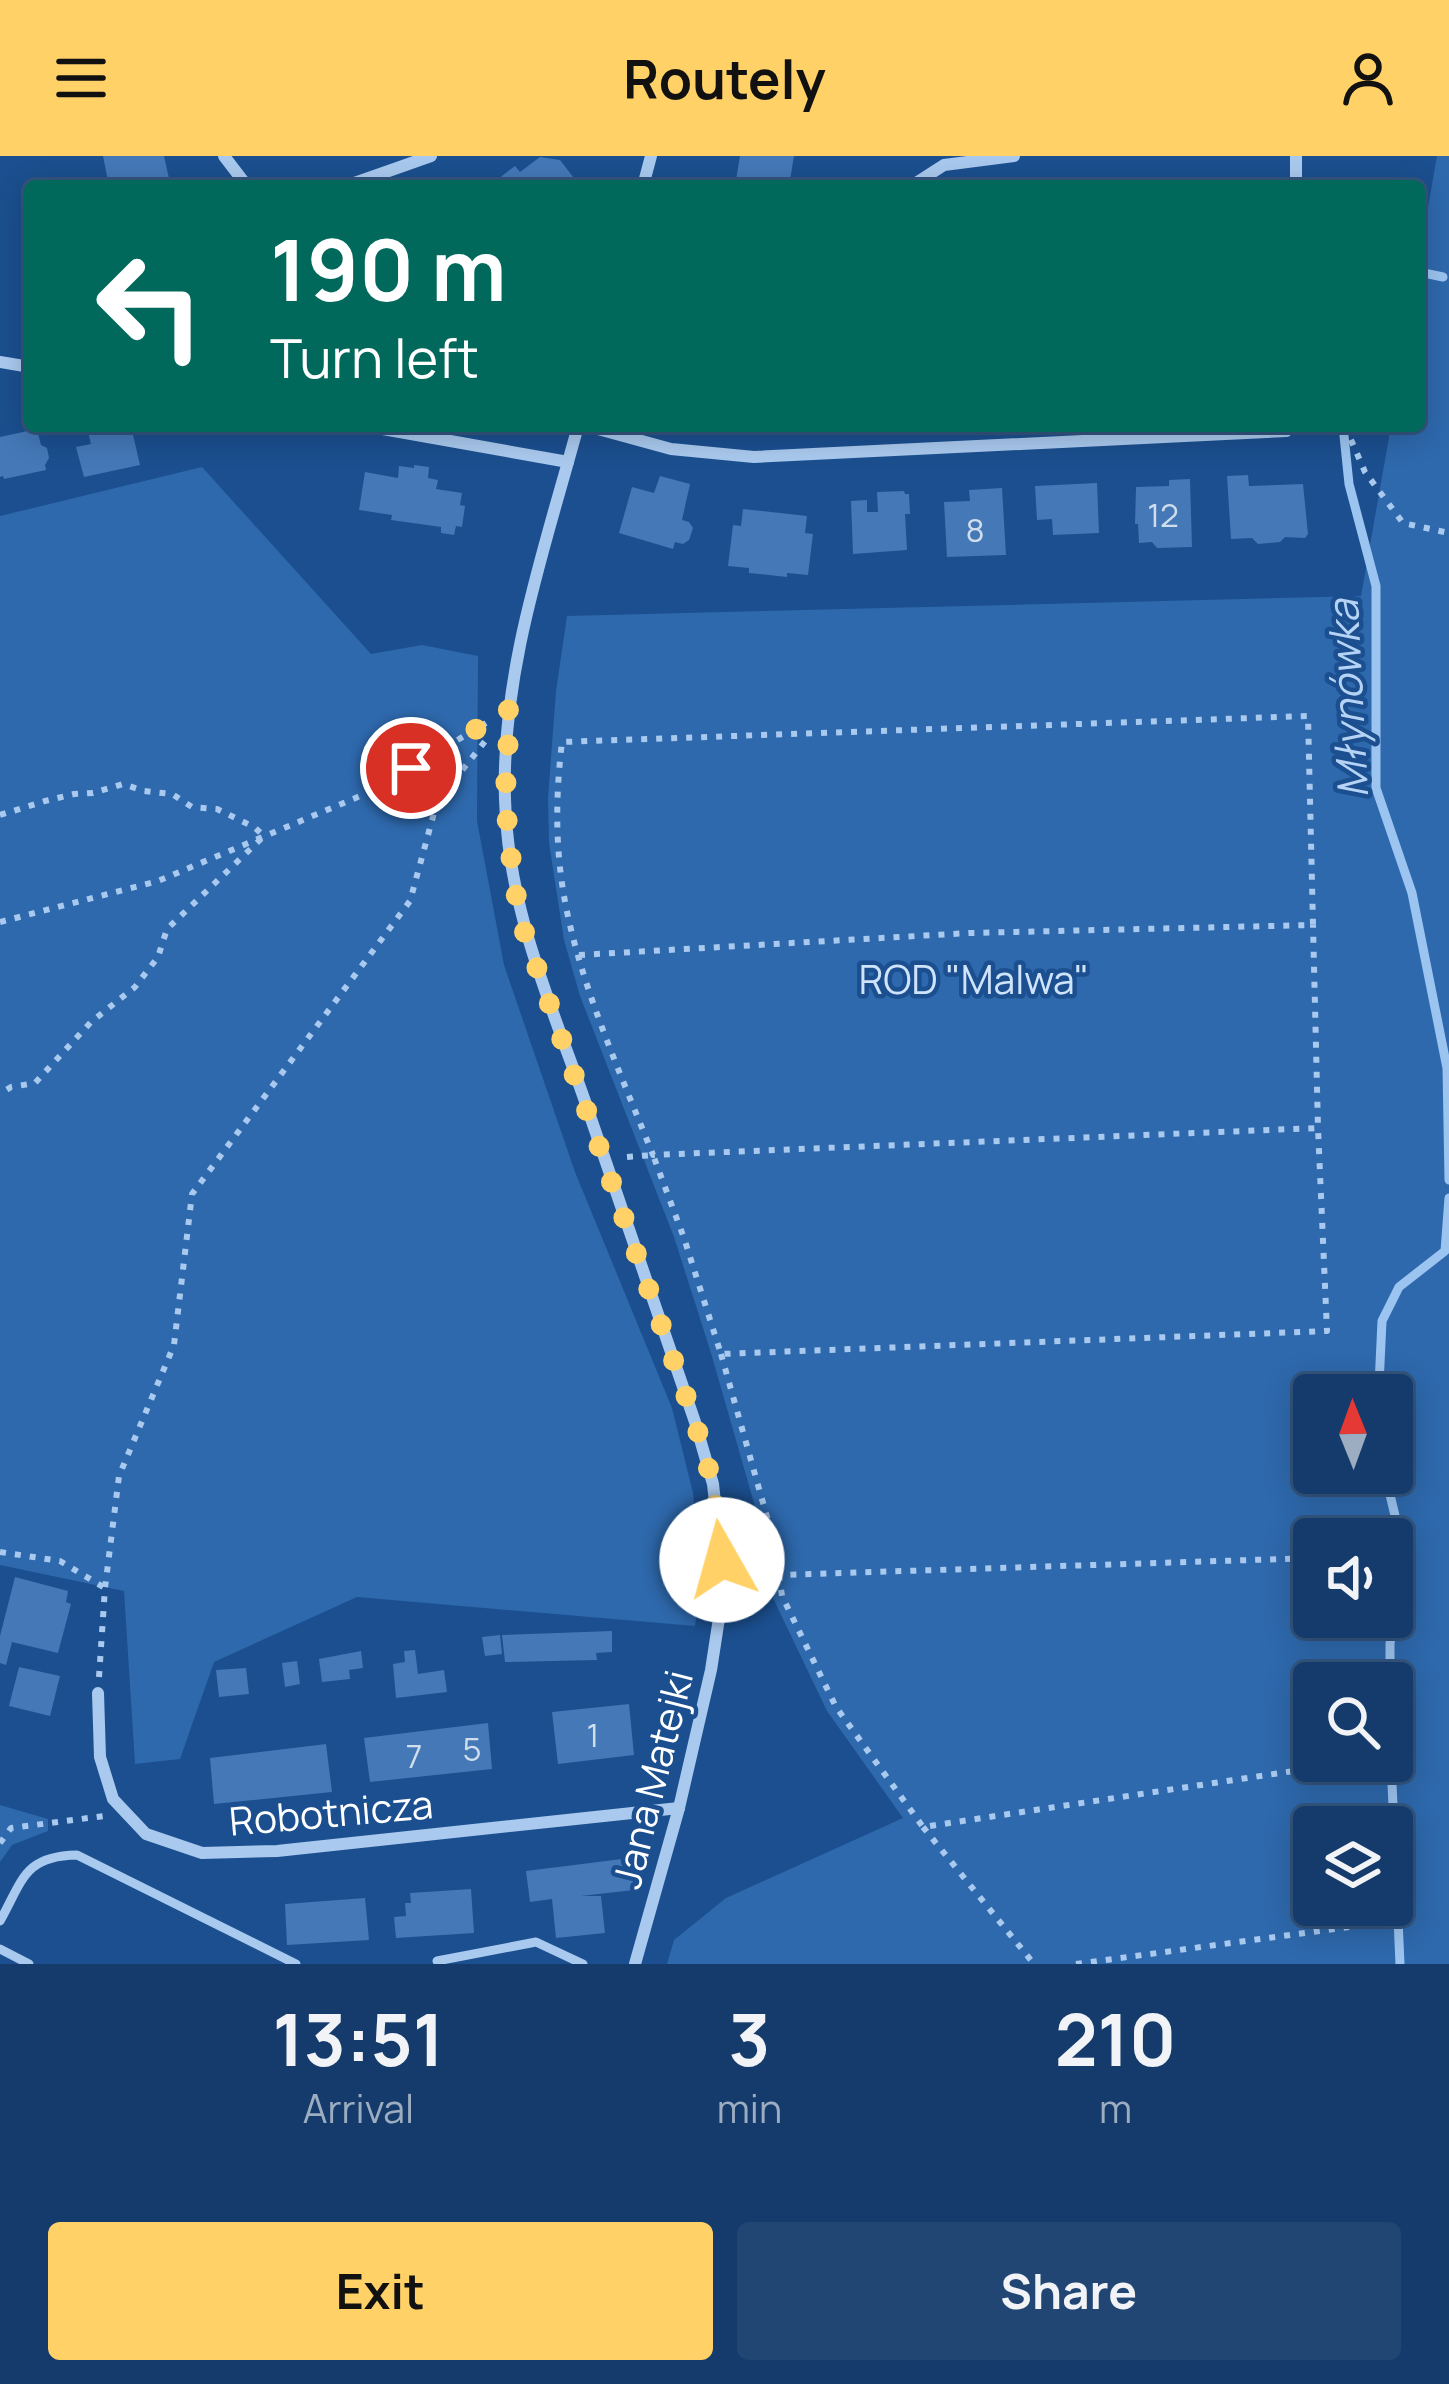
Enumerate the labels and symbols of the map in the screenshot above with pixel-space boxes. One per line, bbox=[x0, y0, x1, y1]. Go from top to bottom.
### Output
house number: 12 bbox=[1147, 492, 1179, 537]
house number: 8 bbox=[965, 507, 985, 552]
water label: Młynówka bbox=[1313, 596, 1381, 800]
pin bbox=[360, 717, 462, 819]
park label: ROD "Malwa" bbox=[859, 952, 1089, 1006]
north arrow bbox=[1293, 1374, 1413, 1494]
position arrow bbox=[659, 1497, 785, 1623]
street label: Jana Matejki bbox=[599, 1664, 705, 1894]
house number: 1 bbox=[587, 1712, 599, 1757]
house number: 5 bbox=[462, 1726, 482, 1771]
house number: 7 bbox=[406, 1733, 422, 1778]
street label: Robotnicza bbox=[227, 1776, 435, 1848]

